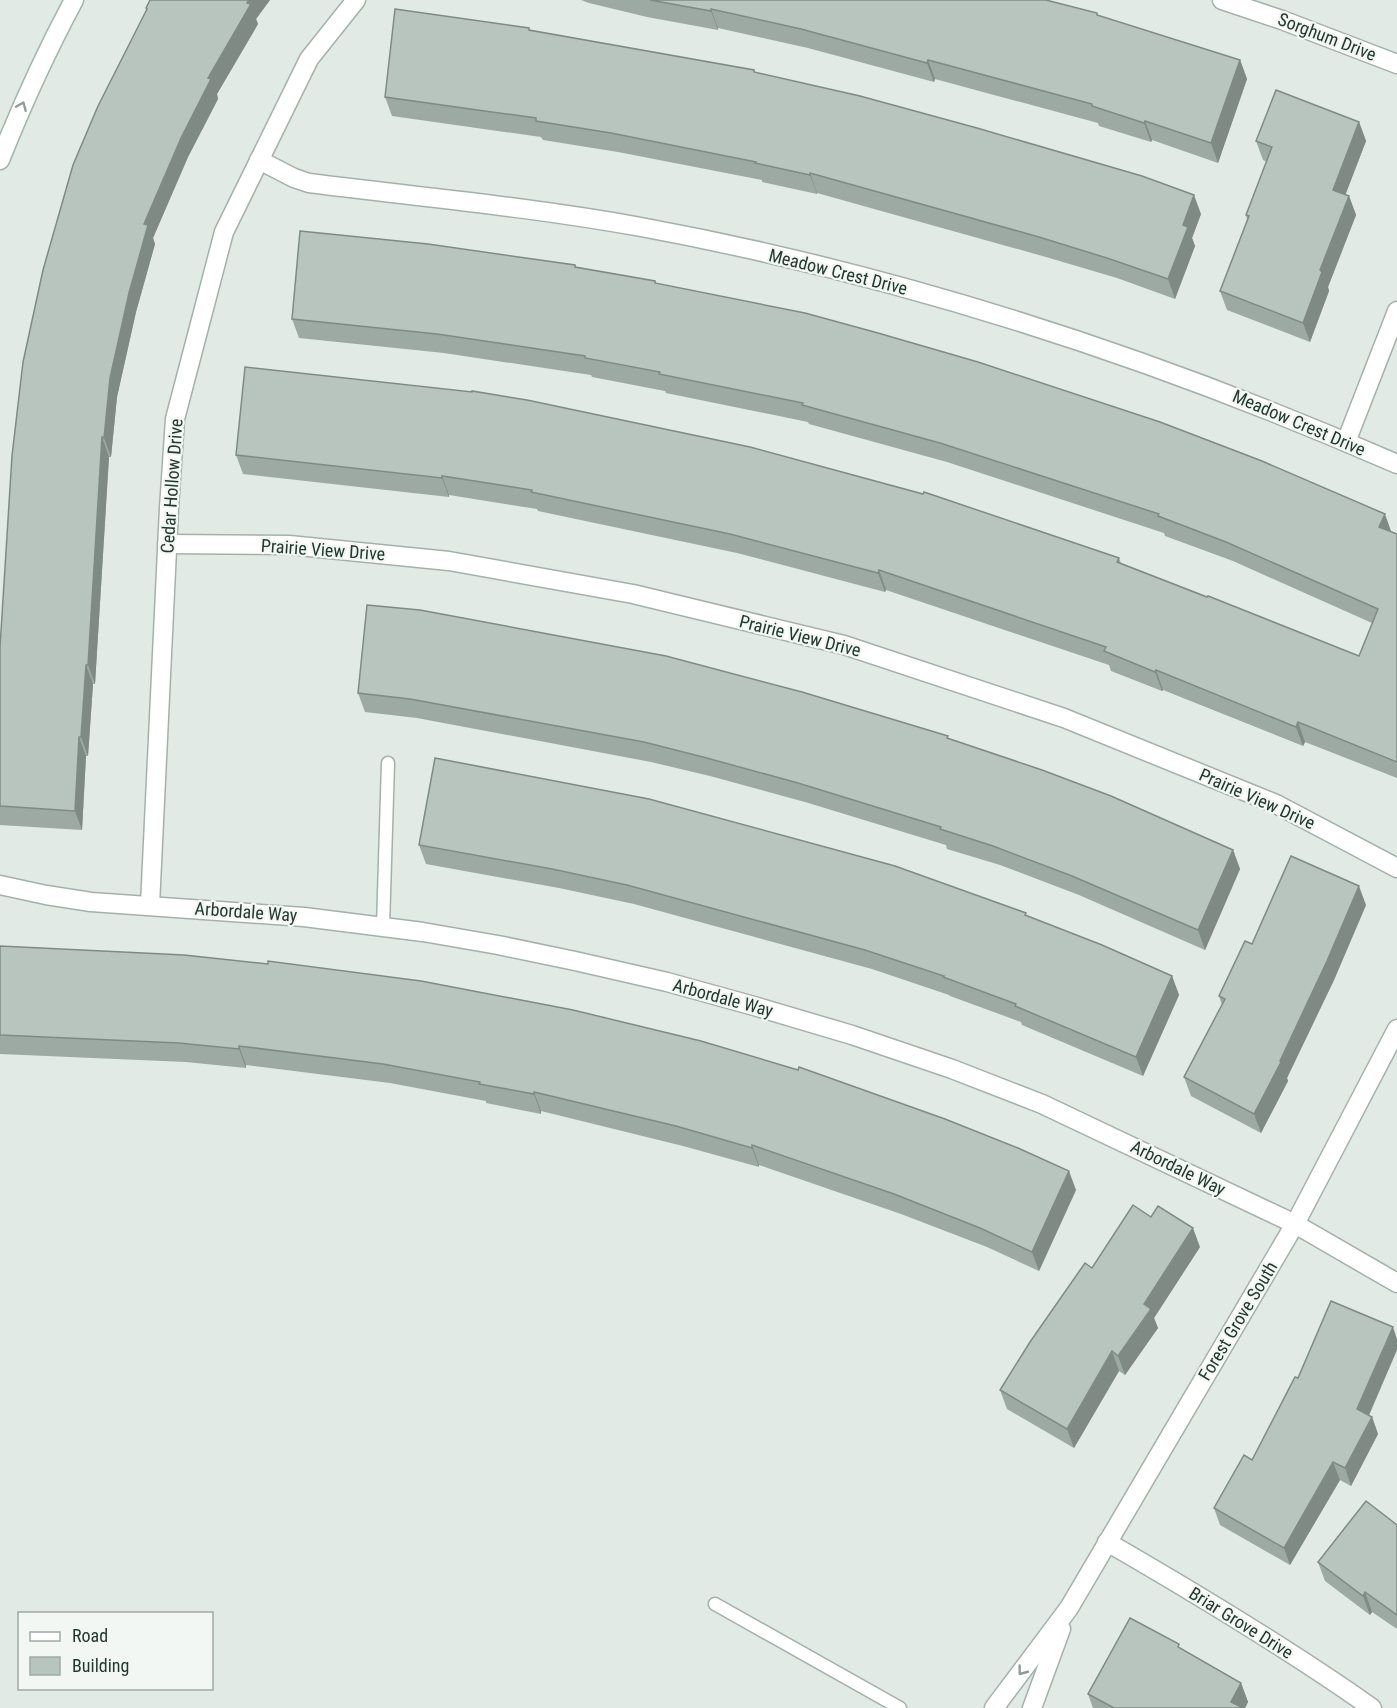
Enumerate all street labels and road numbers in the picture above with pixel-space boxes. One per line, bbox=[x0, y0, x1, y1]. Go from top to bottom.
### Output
street label: Sorghum Drive bbox=[1275, 8, 1379, 65]
street label: Meadow Crest Drive bbox=[767, 244, 910, 299]
street label: Meadow Crest Drive bbox=[1230, 385, 1369, 460]
street label: Cedar Hollow Drive bbox=[156, 418, 187, 554]
street label: Prairie View Drive bbox=[260, 535, 386, 564]
street label: Prairie View Drive bbox=[737, 610, 863, 661]
street label: Prairie View Drive bbox=[1196, 764, 1318, 833]
street label: Arbordale Way bbox=[194, 897, 299, 926]
street label: Arbordale Way bbox=[671, 974, 776, 1021]
street label: Arbordale Way bbox=[1127, 1136, 1229, 1200]
street label: Forest Grove South bbox=[1194, 1257, 1281, 1384]
street label: Briar Grove Drive bbox=[1185, 1582, 1297, 1663]

